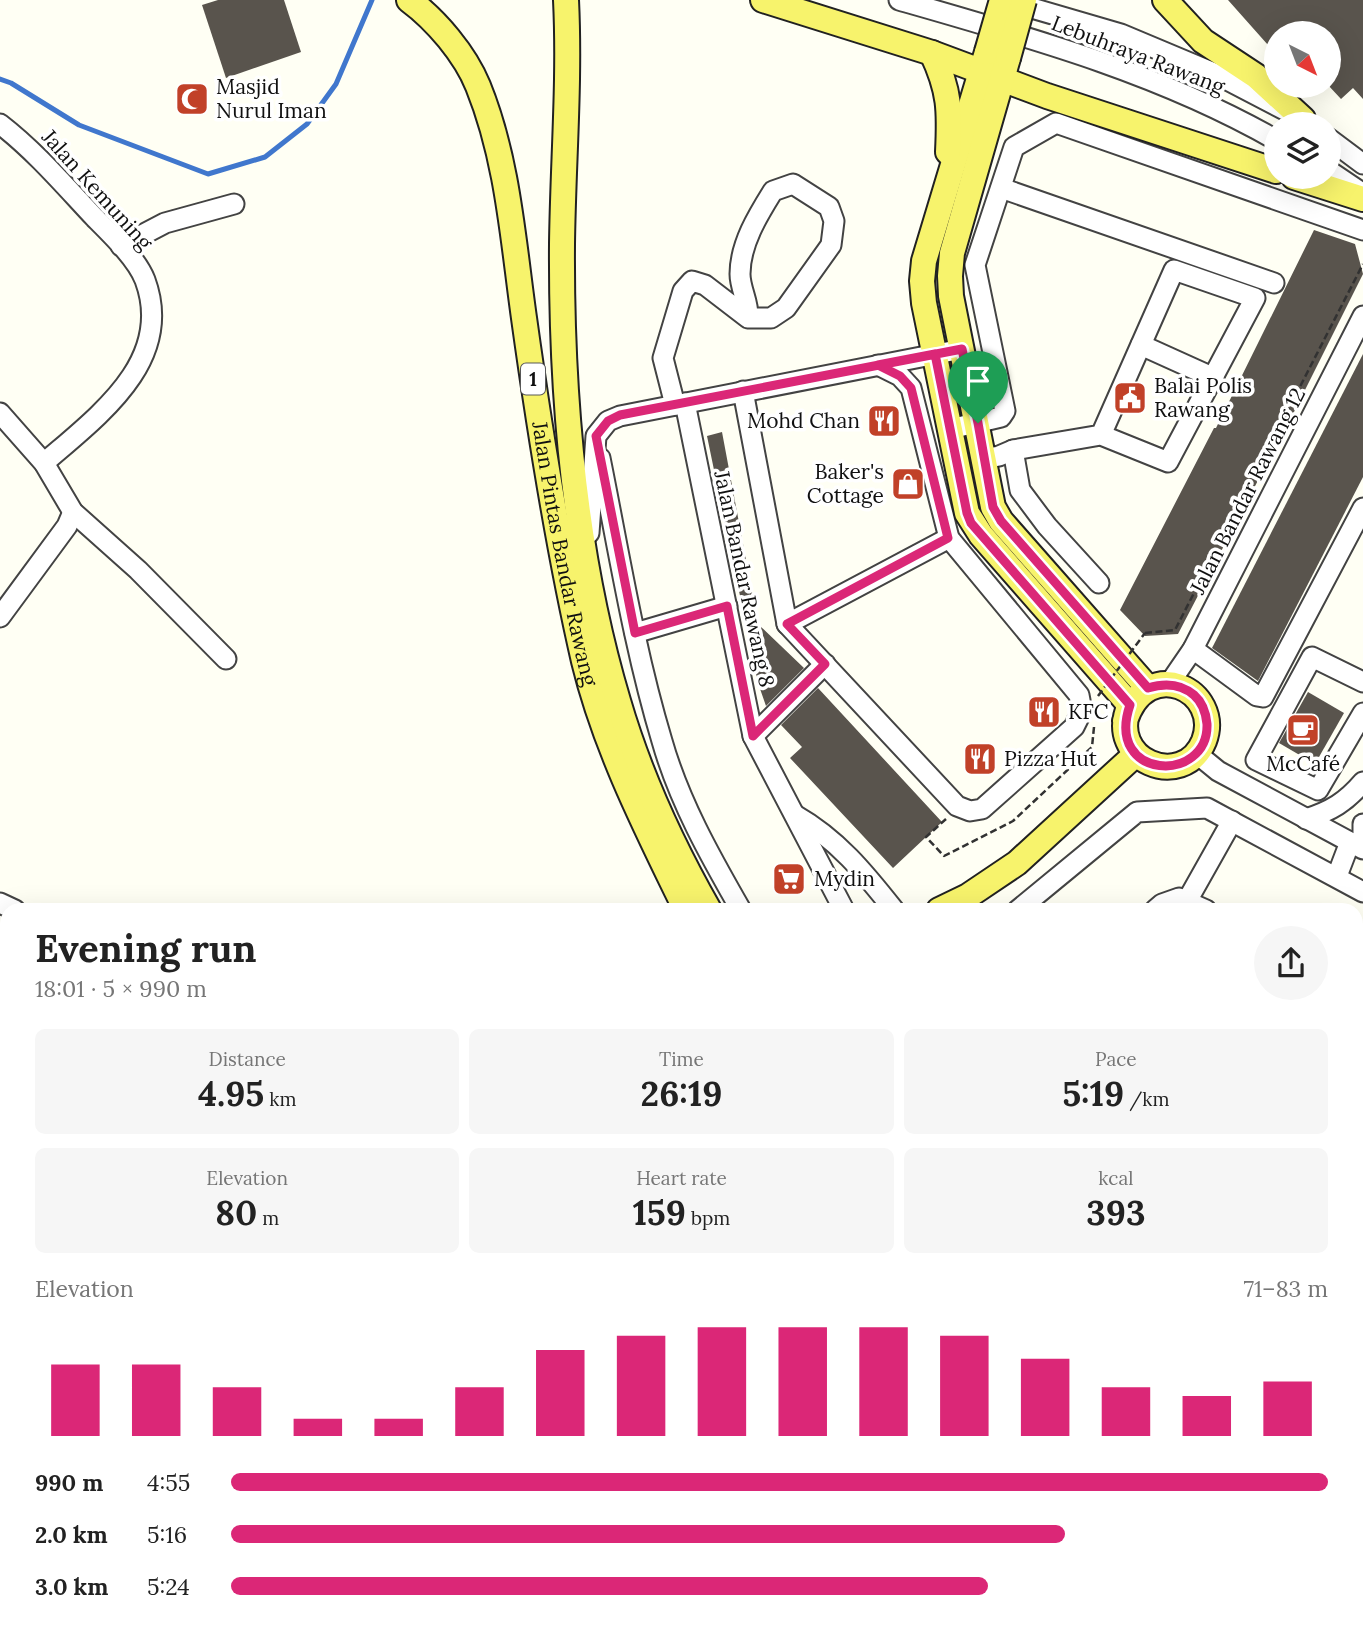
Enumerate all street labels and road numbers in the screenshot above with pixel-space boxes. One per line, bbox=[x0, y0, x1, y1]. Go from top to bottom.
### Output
street label: Lebuhraya Rawang bbox=[1048, 9, 1229, 100]
street label: Jalan Kemuning bbox=[36, 123, 159, 256]
road number: 1 bbox=[521, 364, 545, 394]
street label: Jalan Bandar Rawang 12 bbox=[1183, 383, 1311, 599]
street label: Jalan Pintas Bandar Rawang bbox=[526, 419, 604, 690]
street label: Jalan Bandar Rawang 8 bbox=[708, 467, 781, 690]

